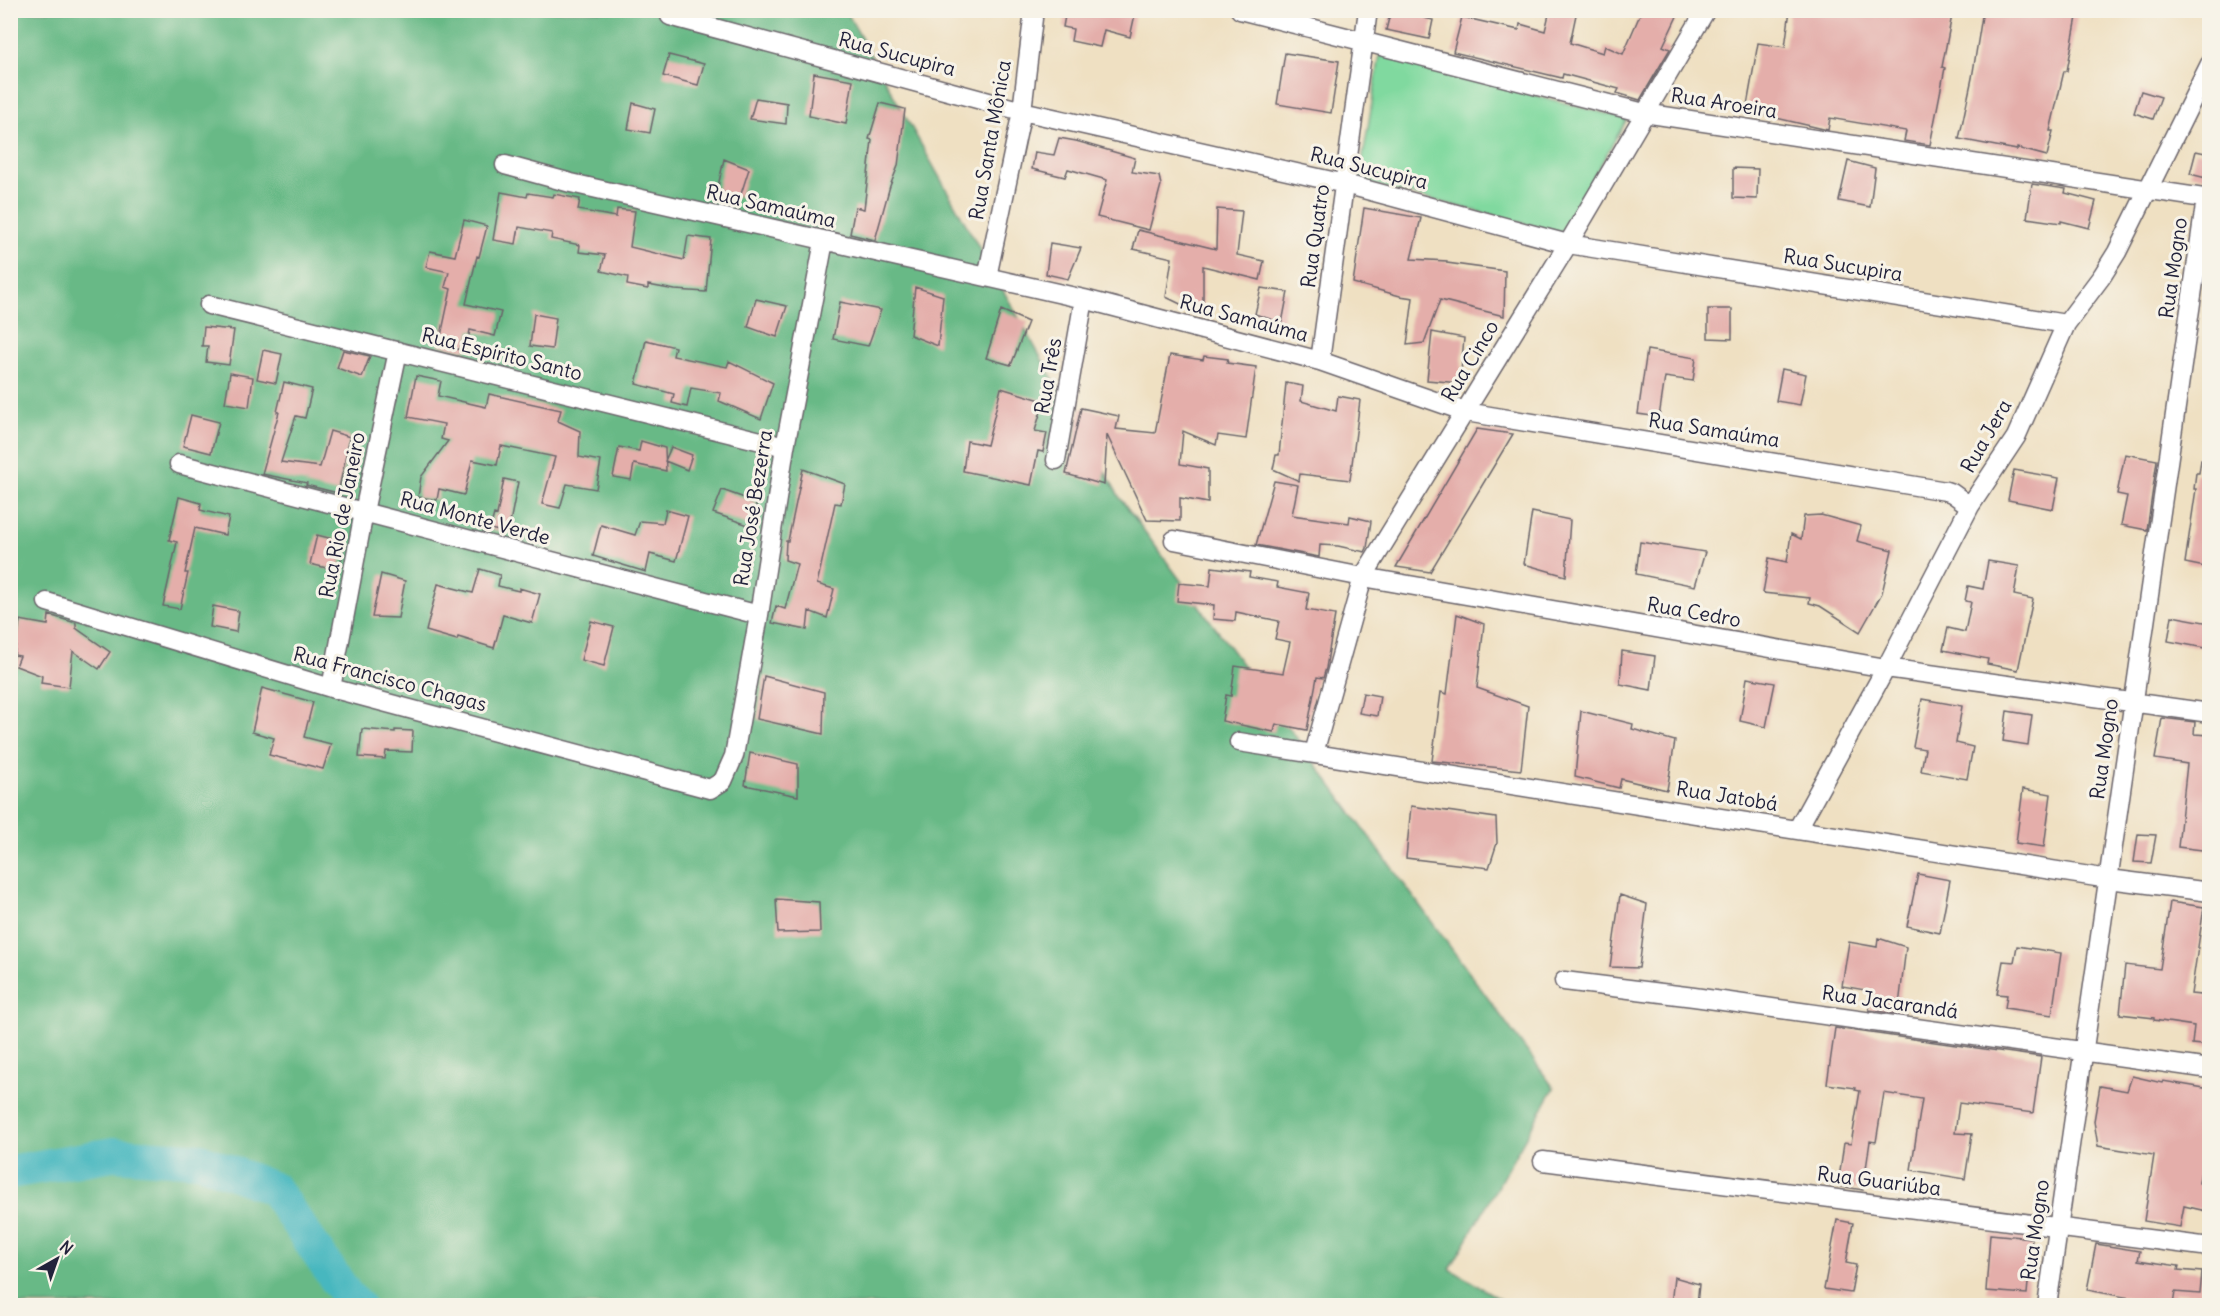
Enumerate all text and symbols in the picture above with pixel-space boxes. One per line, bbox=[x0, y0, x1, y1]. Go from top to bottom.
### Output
street label: Rua Sucupira bbox=[836, 26, 958, 81]
street label: Rua Santa Mônica bbox=[963, 58, 1016, 222]
street label: Rua Aroeira bbox=[1669, 82, 1779, 123]
street label: Rua Sucupira bbox=[1308, 141, 1430, 194]
street label: Rua Samaúma bbox=[704, 178, 838, 233]
street label: Rua Quatro bbox=[1295, 182, 1334, 289]
street label: Rua Mogno bbox=[2153, 216, 2192, 320]
street label: Rua Sucupira bbox=[1782, 243, 1904, 286]
street label: Rua Samaúma bbox=[1177, 288, 1311, 347]
street label: Rua Cinco bbox=[1435, 315, 1504, 406]
street label: Rua Espírito Santo bbox=[419, 321, 585, 386]
street label: Rua Três bbox=[1029, 336, 1066, 416]
street label: Rua Jera bbox=[1955, 395, 2017, 477]
street label: Rua Samaúma bbox=[1647, 407, 1781, 452]
street label: Rua José Bezerra bbox=[728, 428, 777, 588]
street label: Rua Rio de Janeiro bbox=[313, 430, 370, 600]
street label: Rua Monte Verde bbox=[398, 486, 553, 550]
street label: Rua Cedro bbox=[1645, 591, 1743, 632]
street label: Rua Francisco Chagas bbox=[291, 641, 490, 716]
street label: Rua Mogno bbox=[2084, 697, 2123, 801]
street label: Rua Jatobá bbox=[1675, 775, 1780, 816]
street label: Rua Jacarandá bbox=[1820, 980, 1960, 1023]
street label: Rua Guariúba bbox=[1816, 1161, 1942, 1201]
street label: Rua Mogno bbox=[2015, 1178, 2054, 1282]
north arrow bbox=[27, 1229, 87, 1289]
text: N bbox=[56, 1236, 77, 1259]

